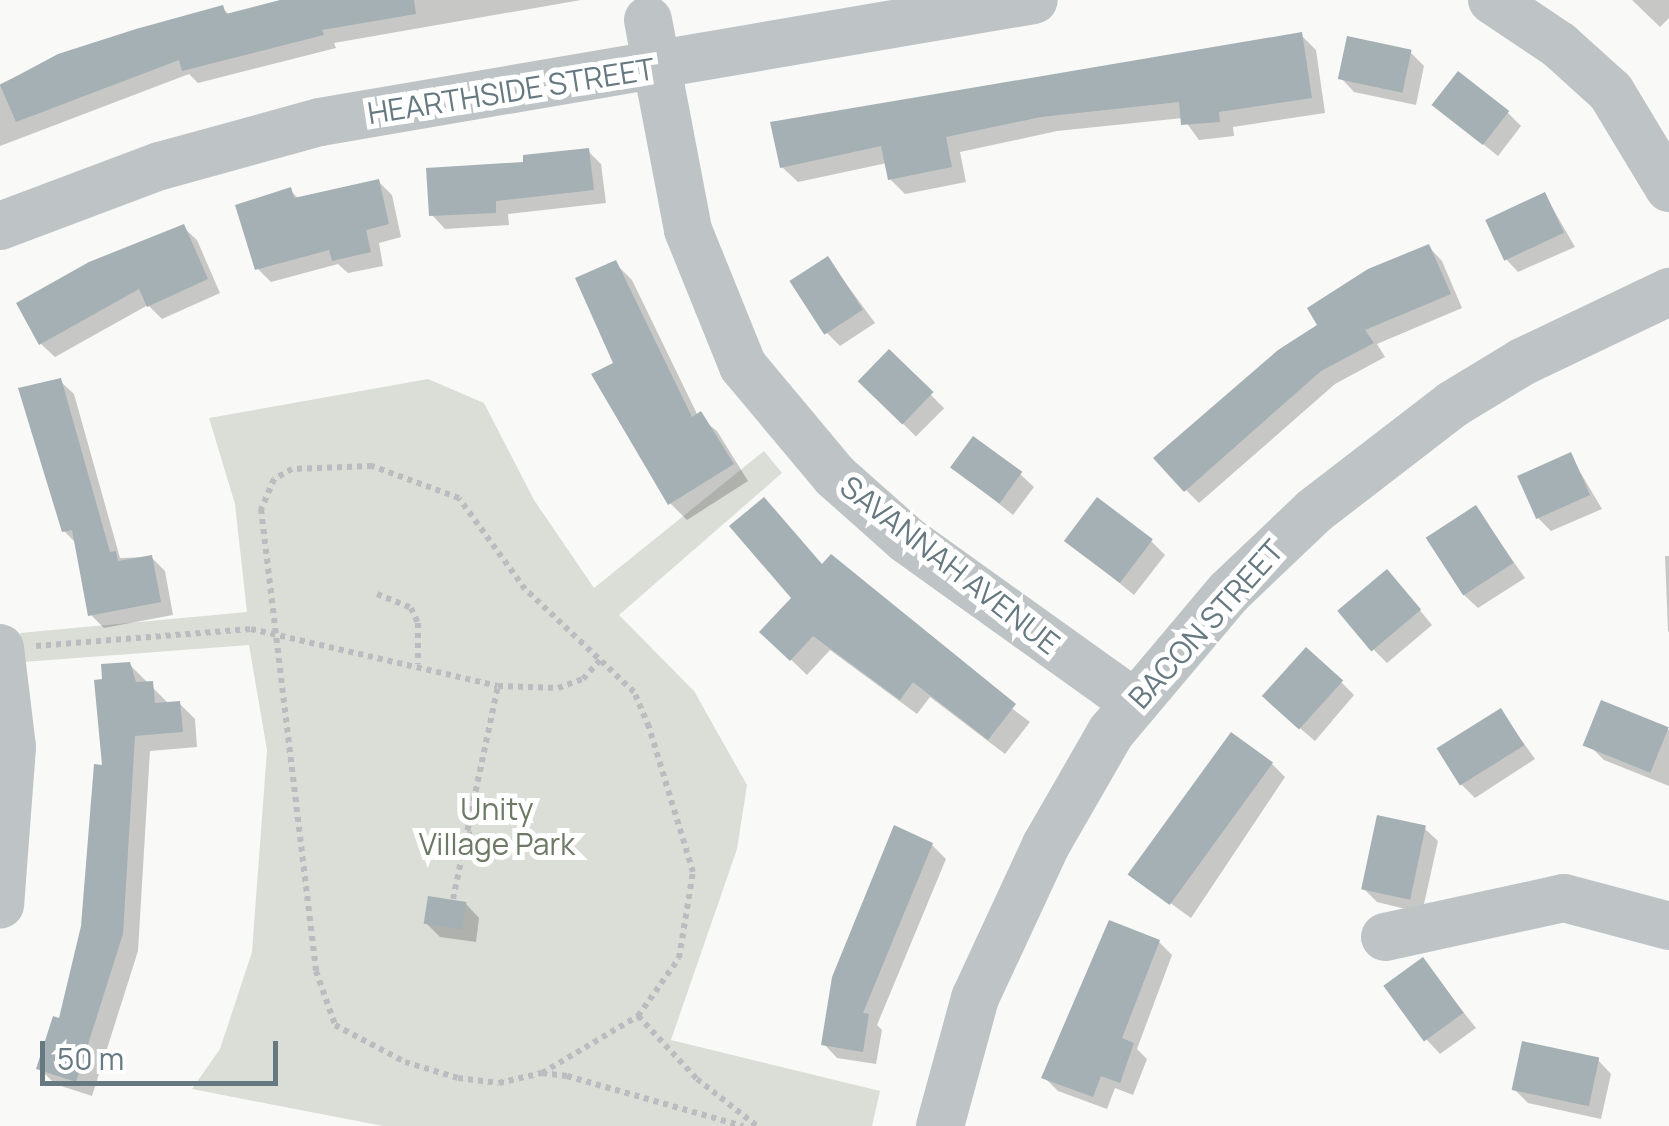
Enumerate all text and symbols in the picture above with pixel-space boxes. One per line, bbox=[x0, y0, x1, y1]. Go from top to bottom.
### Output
street label: HEARTHSIDE STREET bbox=[365, 51, 657, 131]
street label: SAVANNAH AVENUE bbox=[833, 468, 1067, 662]
street label: BACON STREET bbox=[1121, 532, 1291, 716]
park label: Unity Village Park bbox=[419, 791, 575, 862]
scale bar bbox=[45, 1021, 282, 1083]
text: 50 m bbox=[57, 1038, 124, 1079]

